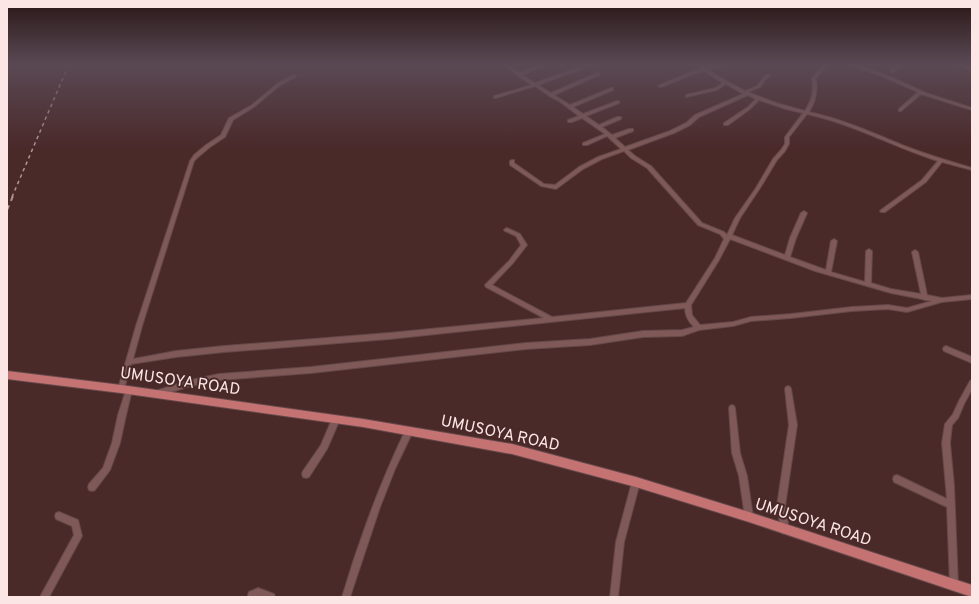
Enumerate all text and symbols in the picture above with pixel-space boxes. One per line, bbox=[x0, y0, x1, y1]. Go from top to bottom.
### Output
street label: UMUSOYA ROAD bbox=[119, 364, 241, 400]
street label: UMUSOYA ROAD bbox=[439, 412, 561, 456]
street label: UMUSOYA ROAD bbox=[752, 495, 874, 551]

